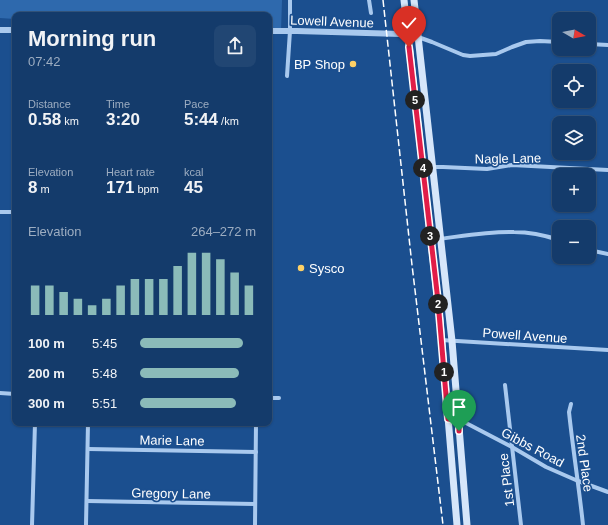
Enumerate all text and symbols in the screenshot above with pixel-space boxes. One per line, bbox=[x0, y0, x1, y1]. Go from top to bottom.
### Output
pin bbox=[392, 6, 426, 47]
icon: check bbox=[398, 12, 420, 34]
north arrow bbox=[552, 12, 596, 56]
map controls bbox=[552, 12, 596, 264]
street label: Lowell Avenue bbox=[290, 13, 374, 30]
button: share bbox=[214, 25, 256, 67]
text: Morning run bbox=[28, 26, 156, 51]
text: 07:42 bbox=[28, 54, 61, 69]
place label: BP Shop bbox=[294, 57, 345, 72]
marker: BP Shop bbox=[348, 59, 358, 69]
button: locate bbox=[552, 64, 596, 108]
pin: 5 bbox=[405, 90, 425, 110]
text: 5 bbox=[412, 94, 418, 106]
text: Distance bbox=[28, 98, 71, 110]
text: Time bbox=[106, 98, 130, 110]
text: Pace bbox=[184, 98, 209, 110]
text: 0.58 bbox=[28, 110, 61, 129]
text: 3:20 bbox=[106, 110, 140, 129]
text: 5:44 bbox=[184, 110, 218, 129]
text: km bbox=[61, 115, 79, 127]
text: /km bbox=[218, 115, 239, 127]
button: layers bbox=[552, 116, 596, 160]
street label: Nagle Lane bbox=[475, 150, 541, 167]
pin: 4 bbox=[413, 158, 433, 178]
text: 4 bbox=[420, 162, 426, 174]
text: Elevation bbox=[28, 166, 73, 178]
text: Heart rate bbox=[106, 166, 155, 178]
text: kcal bbox=[184, 166, 204, 178]
button: + bbox=[552, 168, 596, 212]
text: 8 bbox=[28, 178, 37, 197]
text: 171 bbox=[106, 178, 134, 197]
text: 45 bbox=[184, 178, 203, 197]
text: m bbox=[37, 183, 50, 195]
text: bpm bbox=[134, 183, 159, 195]
button: − bbox=[552, 220, 596, 264]
text: Elevation bbox=[28, 224, 81, 239]
text: 264–272 m bbox=[191, 224, 256, 239]
pin: 3 bbox=[420, 226, 440, 246]
text: 3 bbox=[427, 230, 433, 242]
place label: Sysco bbox=[309, 261, 344, 276]
marker: Sysco bbox=[296, 263, 306, 273]
pin: 2 bbox=[428, 294, 448, 314]
text: 2 bbox=[435, 298, 441, 310]
street label: Powell Avenue bbox=[482, 325, 568, 346]
text: 100 m bbox=[28, 336, 65, 351]
text: 5:45 bbox=[92, 336, 117, 351]
pin: 1 bbox=[434, 362, 454, 382]
text: 200 m bbox=[28, 366, 65, 381]
text: 5:48 bbox=[92, 366, 117, 381]
text: 1 bbox=[441, 366, 447, 378]
pin bbox=[442, 390, 476, 431]
text: 300 m bbox=[28, 396, 65, 411]
text: 5:51 bbox=[92, 396, 117, 411]
icon: arrive bbox=[448, 396, 470, 418]
street label: Gibbs Road bbox=[499, 425, 567, 470]
street label: Marie Lane bbox=[139, 432, 205, 449]
street label: 2nd Place bbox=[573, 433, 596, 493]
street label: 1st Place bbox=[496, 452, 517, 507]
street label: Gregory Lane bbox=[131, 485, 211, 502]

